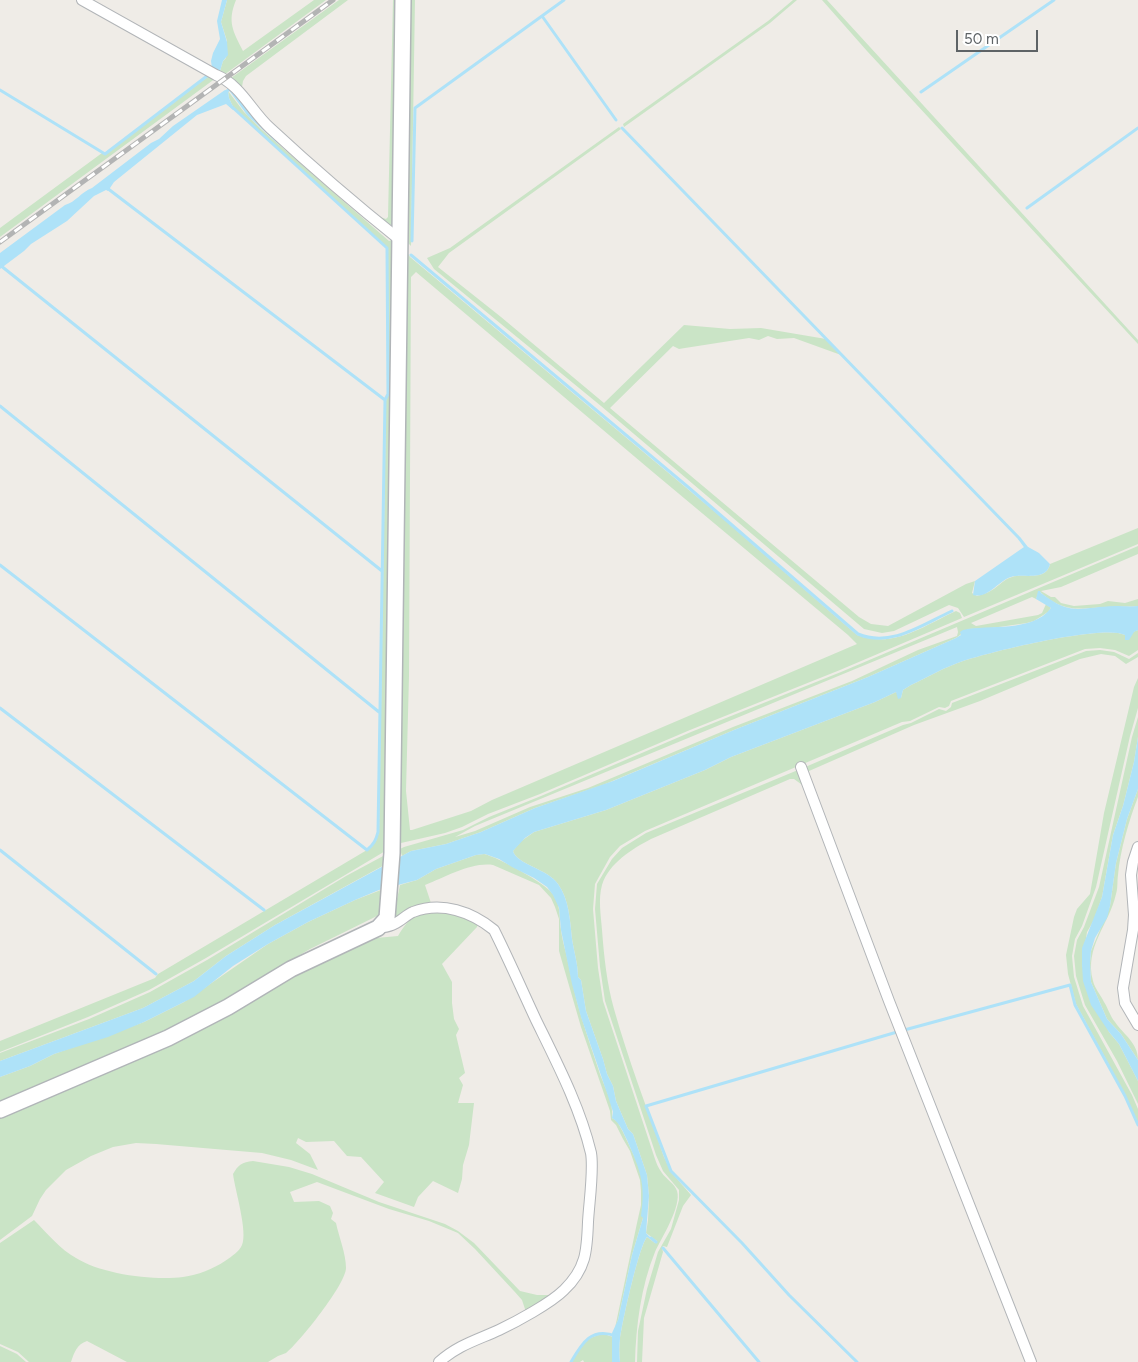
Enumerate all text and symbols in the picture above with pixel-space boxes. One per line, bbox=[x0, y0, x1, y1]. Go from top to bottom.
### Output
scale bar bbox=[958, 20, 1040, 52]
text: 50 m bbox=[964, 30, 999, 48]

